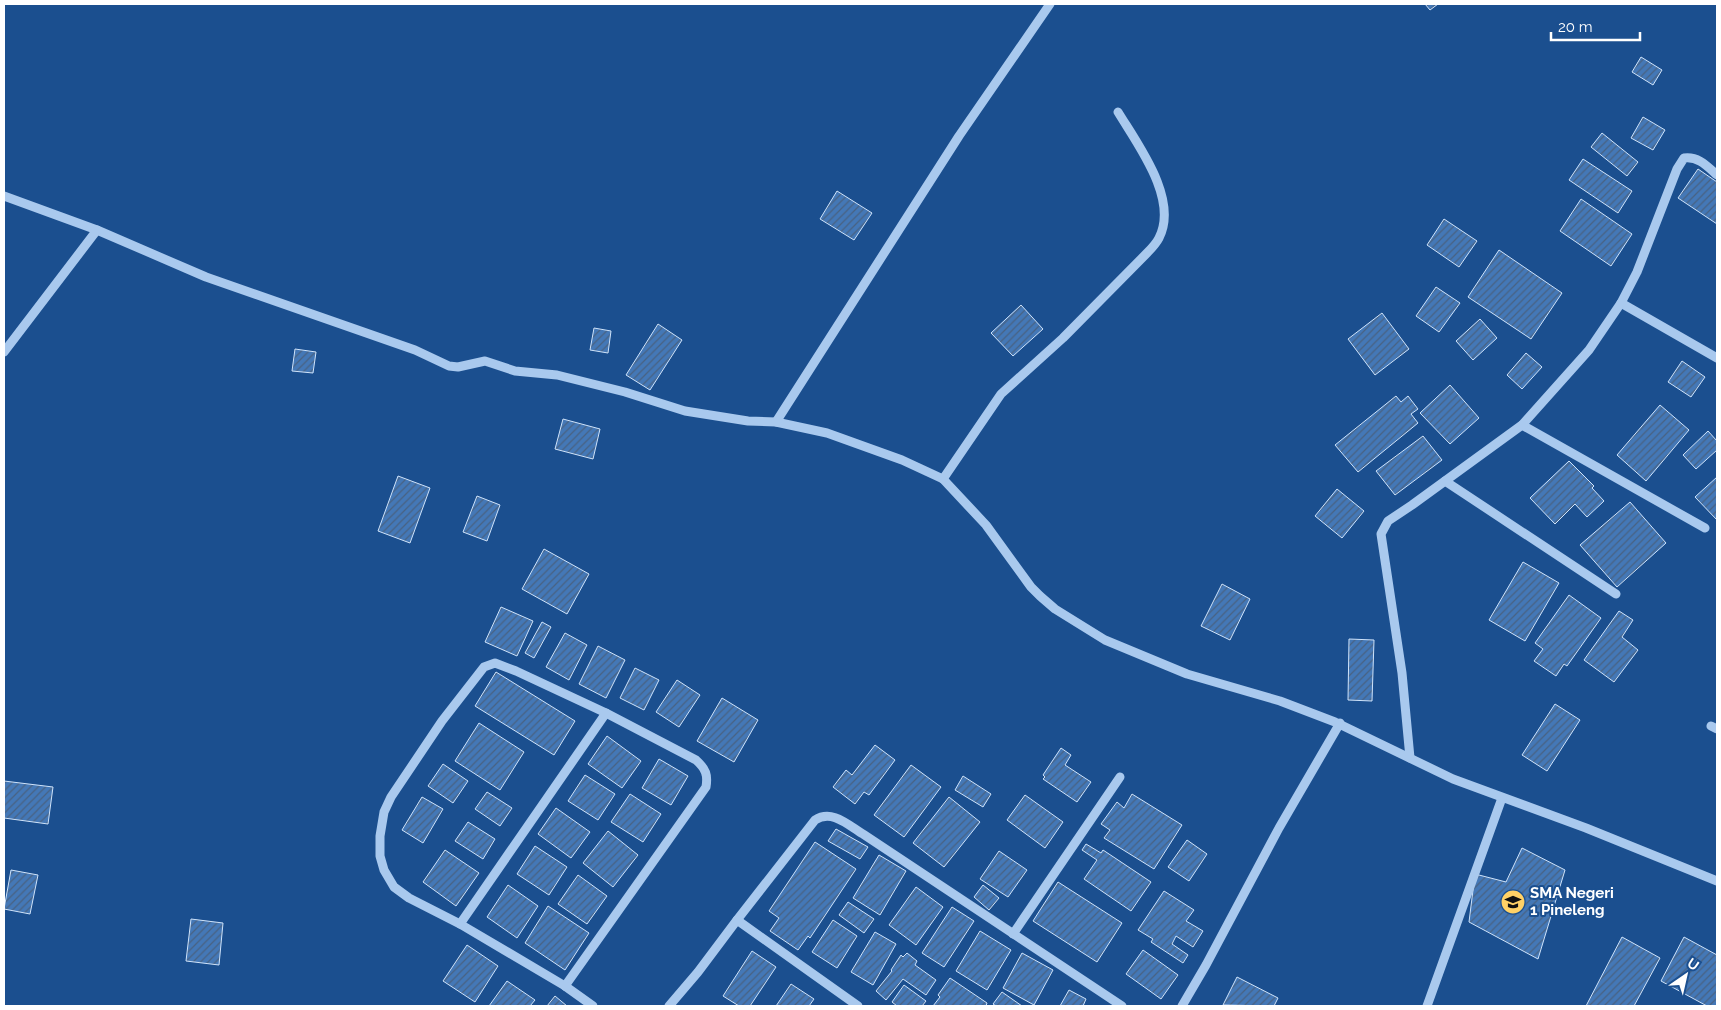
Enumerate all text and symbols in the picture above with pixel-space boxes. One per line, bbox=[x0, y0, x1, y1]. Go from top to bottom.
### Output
scale bar bbox=[1551, 10, 1640, 42]
text: 20 m bbox=[1558, 18, 1593, 36]
place label: SMA Negeri 1 Pineleng bbox=[1530, 884, 1614, 919]
school or university icon: SMA Negeri 1 Pineleng bbox=[1500, 889, 1526, 915]
north arrow bbox=[1661, 950, 1711, 1000]
text: U bbox=[1684, 955, 1702, 974]

